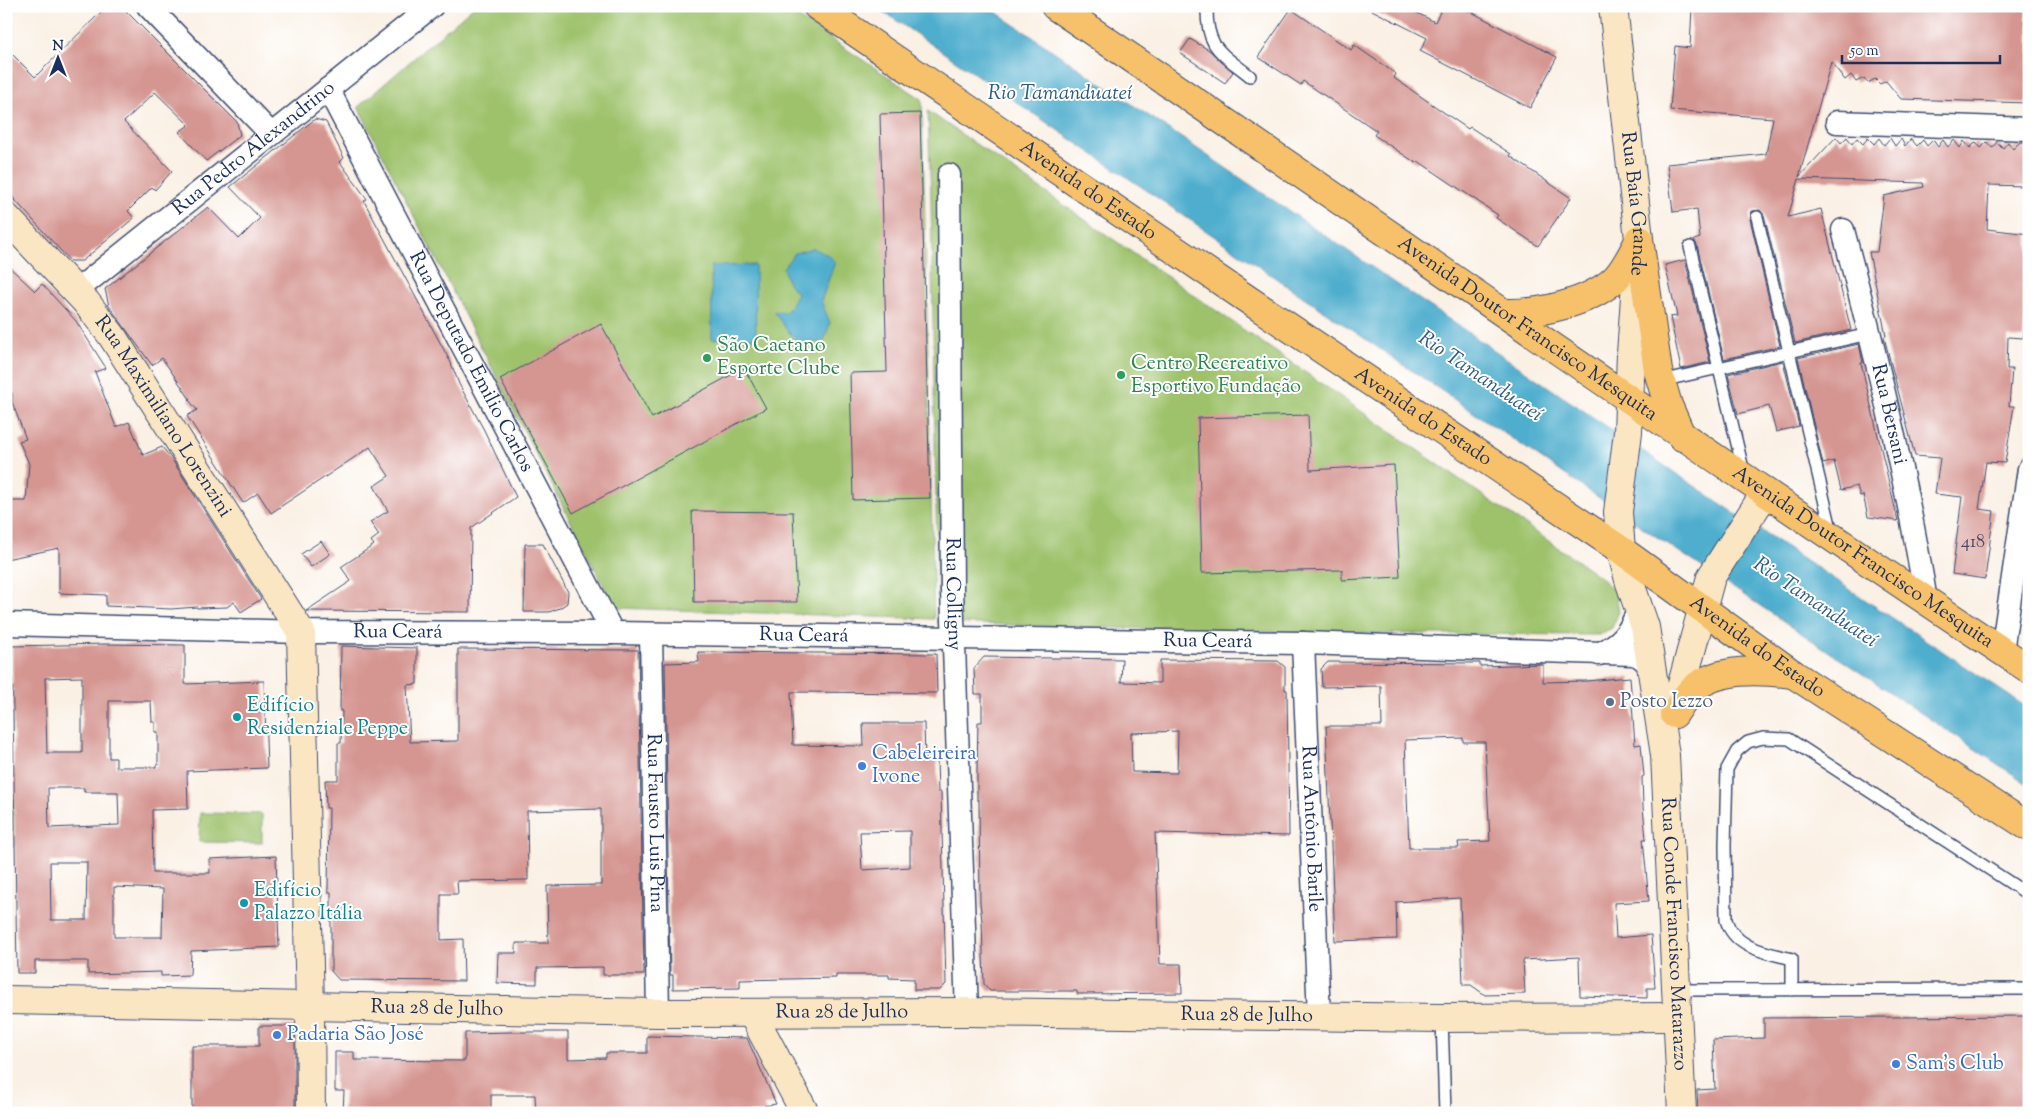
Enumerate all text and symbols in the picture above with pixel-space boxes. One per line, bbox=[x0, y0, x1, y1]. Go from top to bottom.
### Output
north arrow bbox=[32, 32, 82, 82]
scale bar bbox=[1842, 32, 2000, 64]
text: N bbox=[52, 37, 64, 57]
text: 50 m bbox=[1849, 41, 1879, 62]
street label: Rua Pedro Alexandrino bbox=[166, 74, 342, 223]
water label: Rio Tamanduateí bbox=[988, 79, 1133, 109]
street label: Rua Baía Grande bbox=[1613, 130, 1654, 277]
street label: Avenida do Estado bbox=[1013, 133, 1163, 248]
street label: Avenida Doutor Francisco Mesquita bbox=[1391, 229, 1663, 429]
street label: Rua Deputado Emilio Carlos bbox=[401, 246, 541, 477]
street label: Rua Maximiliano Lorenzini bbox=[87, 310, 239, 524]
water label: Rio Tamanduateí bbox=[1412, 324, 1549, 430]
place label: São Caetano Esporte Clube bbox=[717, 332, 840, 384]
place label: Centro Recreativo Esportivo Fundação bbox=[1131, 350, 1301, 402]
marker: São Caetano Esporte Clube bbox=[701, 352, 713, 364]
street label: Avenida do Estado bbox=[1348, 360, 1498, 474]
street label: Rua Bersani bbox=[1863, 361, 1914, 468]
marker: Centro Recreativo Esportivo Fundação bbox=[1115, 369, 1127, 381]
street label: Avenida Doutor Francisco Mesquita bbox=[1726, 459, 1999, 656]
house number: 418 bbox=[1961, 530, 1985, 556]
street label: Rua Colligny bbox=[937, 537, 969, 651]
water label: Rio Tamanduateí bbox=[1747, 550, 1884, 656]
street label: Avenida do Estado bbox=[1683, 589, 1831, 706]
street label: Rua Ceará bbox=[353, 618, 443, 647]
street label: Rua Ceará bbox=[759, 621, 849, 651]
street label: Rua Ceará bbox=[1163, 626, 1253, 657]
place label: Posto Iezzo bbox=[1620, 688, 1713, 717]
place label: Edifício Residenziale Peppe bbox=[247, 692, 408, 744]
marker: Posto Iezzo bbox=[1604, 696, 1616, 708]
marker: Edifício Residenziale Peppe bbox=[231, 711, 243, 723]
street label: Rua Fausto Luis Pina bbox=[638, 733, 671, 913]
place label: Cabeleireira Ivone bbox=[872, 740, 976, 792]
street label: Rua Antônio Barile bbox=[1293, 745, 1329, 913]
marker: Cabeleireira Ivone bbox=[856, 760, 868, 772]
street label: Rua Conde Francisco Matarazzo bbox=[1653, 797, 1694, 1071]
place label: Edifício Palazzo Itália bbox=[254, 877, 362, 929]
marker: Edifício Palazzo Itália bbox=[238, 897, 250, 909]
street label: Rua 28 de Julho bbox=[370, 993, 504, 1024]
street label: Rua 28 de Julho bbox=[776, 998, 908, 1027]
street label: Rua 28 de Julho bbox=[1180, 1000, 1313, 1031]
place label: Padaria São José bbox=[287, 1021, 424, 1050]
marker: Padaria São José bbox=[271, 1029, 283, 1041]
place label: Sam's Club bbox=[1906, 1050, 2004, 1079]
marker: Sam's Club bbox=[1890, 1058, 1902, 1070]

